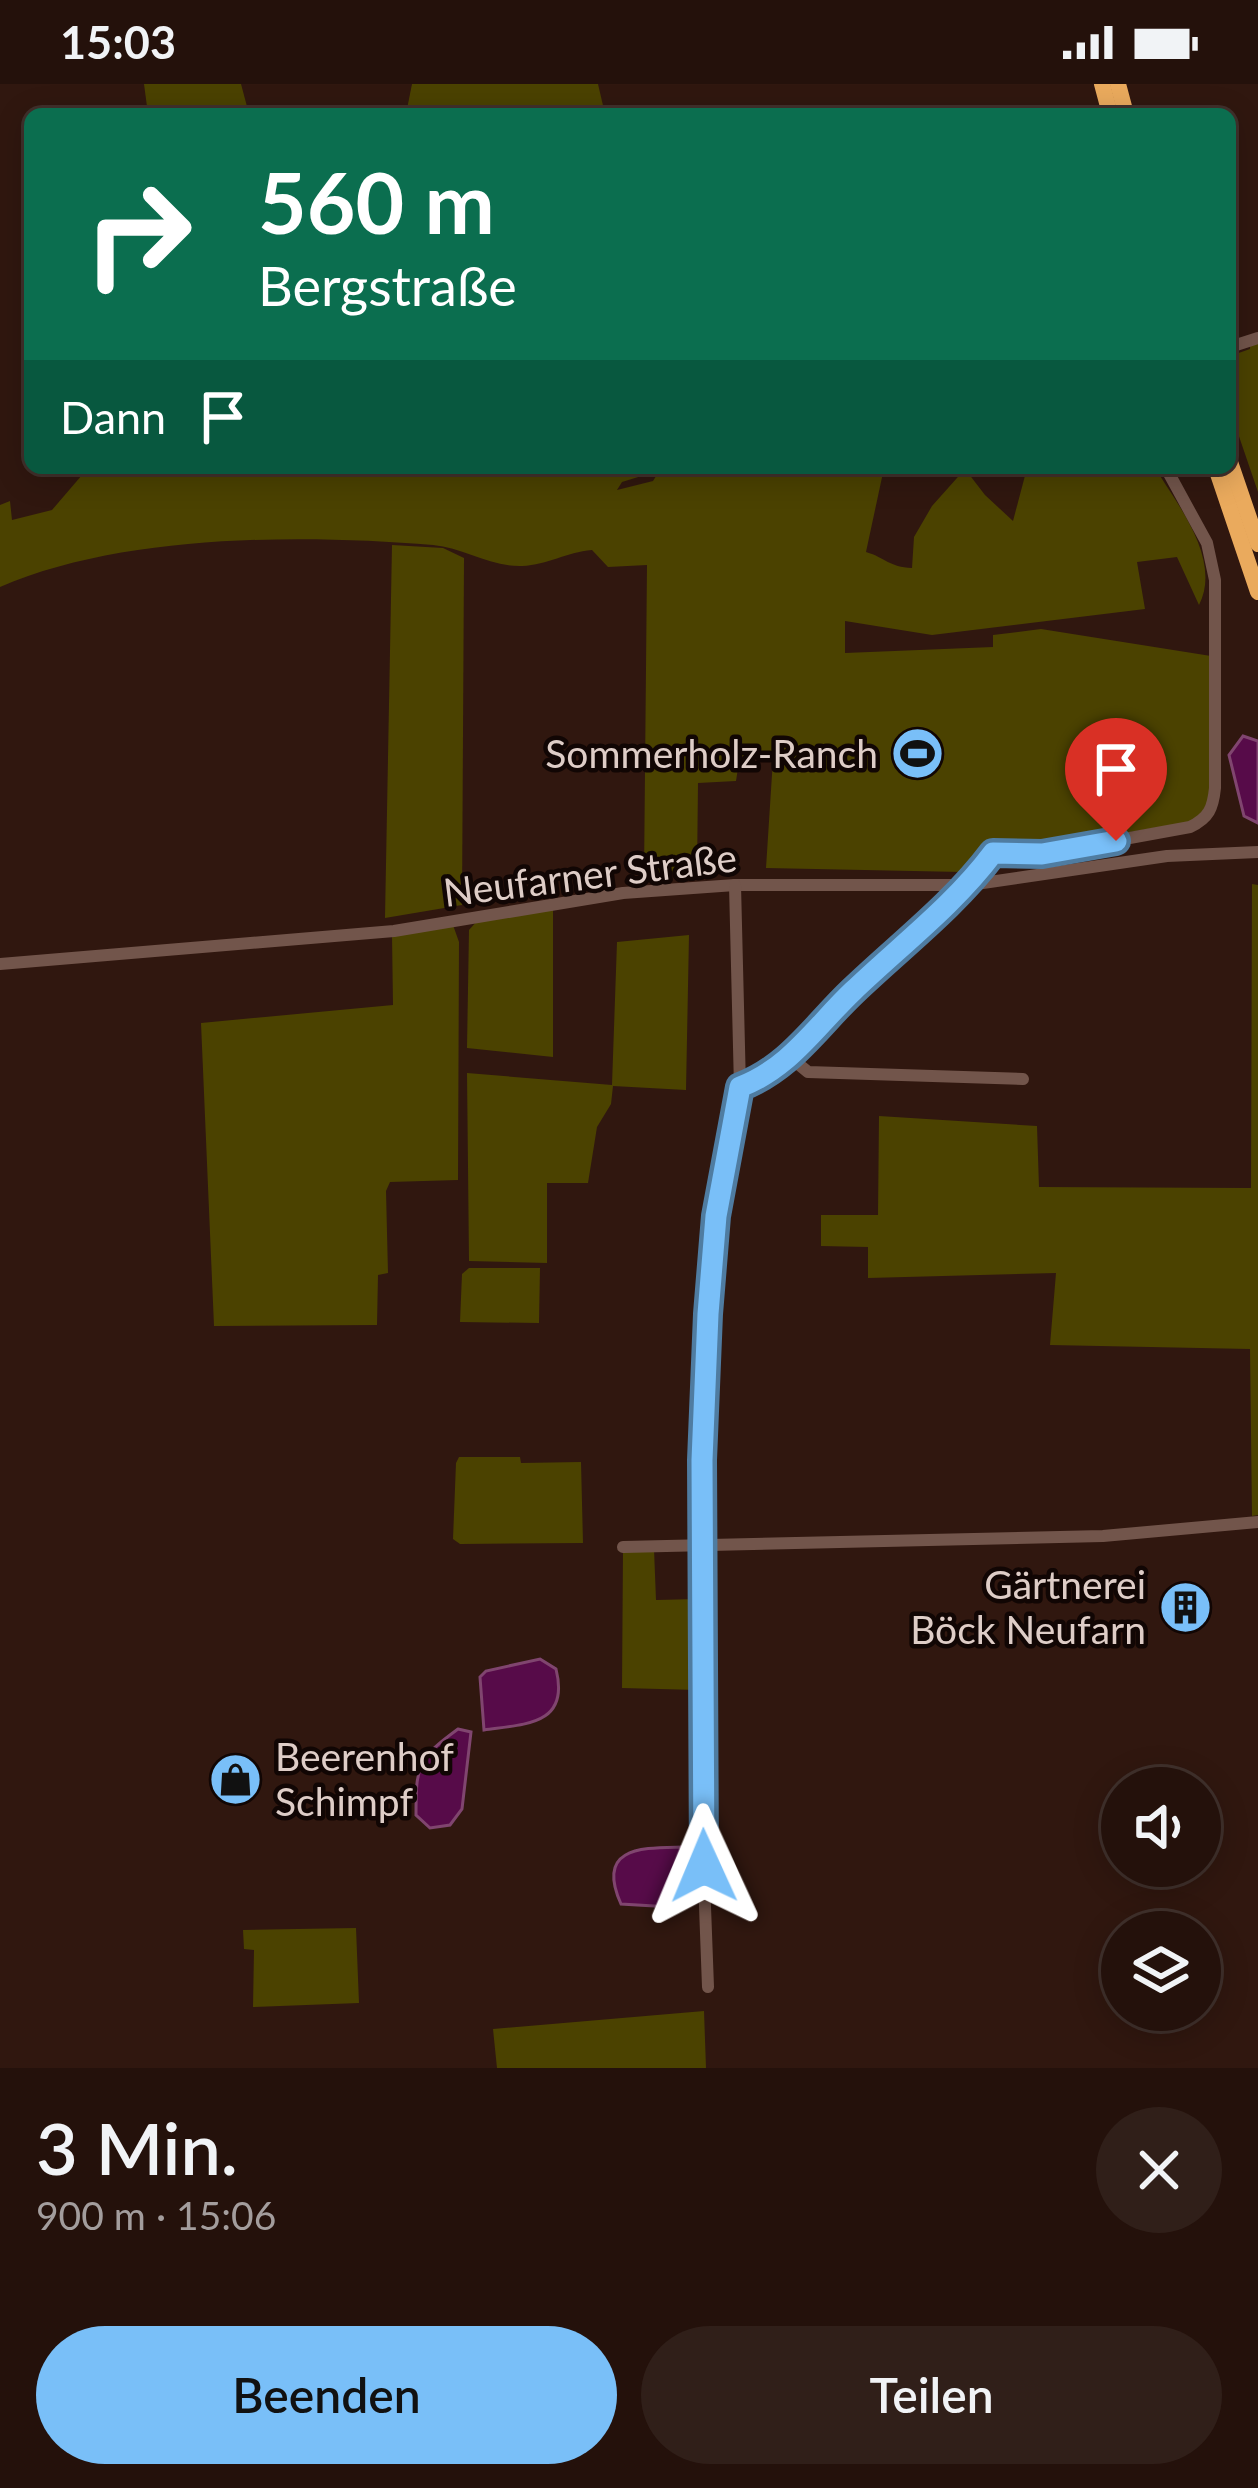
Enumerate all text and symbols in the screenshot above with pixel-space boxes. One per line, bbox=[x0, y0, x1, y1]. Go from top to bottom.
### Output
text: 15:03 bbox=[60, 15, 176, 69]
text: 560 m bbox=[258, 151, 495, 252]
icon: right bbox=[60, 156, 216, 312]
text: Bergstraße bbox=[258, 253, 517, 318]
icon: arrive bbox=[190, 384, 256, 450]
text: Dann bbox=[60, 390, 166, 444]
pin bbox=[1065, 718, 1167, 841]
sports icon: Sommerholz-Ranch bbox=[889, 726, 945, 782]
place label: Sommerholz-Ranch bbox=[545, 730, 878, 776]
icon: arrive bbox=[1083, 736, 1149, 802]
street label: Neufarner Straße bbox=[441, 833, 739, 915]
place label: Gärtnerei Böck Neufarn bbox=[910, 1561, 1146, 1652]
building icon: Gärtnerei Böck Neufarn bbox=[1157, 1579, 1213, 1635]
place label: Beerenhof Schimpf bbox=[275, 1733, 454, 1824]
shop icon: Beerenhof Schimpf bbox=[208, 1751, 264, 1807]
map controls bbox=[1101, 1767, 1221, 2031]
button: sound bbox=[1101, 1767, 1221, 1887]
position arrow bbox=[641, 1803, 767, 1929]
button: layers bbox=[1101, 1911, 1221, 2031]
text: 3 Min. bbox=[36, 2104, 238, 2190]
button: close bbox=[1096, 2107, 1222, 2233]
text: 900 m · 15:06 bbox=[36, 2192, 276, 2238]
button: Beenden bbox=[36, 2326, 617, 2464]
button: Teilen bbox=[641, 2326, 1222, 2464]

